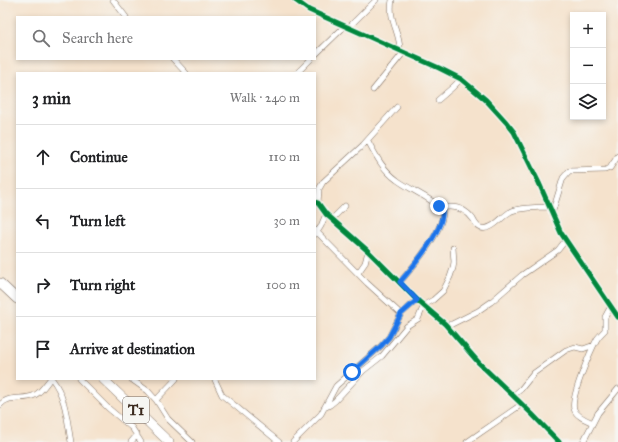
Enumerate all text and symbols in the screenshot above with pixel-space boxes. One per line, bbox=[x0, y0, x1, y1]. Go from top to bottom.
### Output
map controls bbox=[570, 12, 606, 120]
button: + bbox=[570, 12, 606, 48]
search box bbox=[16, 16, 316, 60]
icon: search bbox=[30, 27, 52, 49]
text: Search here bbox=[62, 29, 133, 47]
button: − bbox=[570, 48, 606, 84]
button: layers bbox=[570, 84, 606, 120]
text: 3 min bbox=[32, 88, 71, 109]
text: Walk · 240 m bbox=[230, 90, 300, 106]
icon: ahead bbox=[32, 146, 54, 168]
text: Continue bbox=[70, 148, 128, 166]
text: 110 m bbox=[268, 149, 300, 165]
route end bbox=[430, 197, 448, 215]
icon: left bbox=[32, 210, 54, 232]
text: Turn left bbox=[70, 212, 126, 230]
text: 30 m bbox=[274, 213, 300, 229]
icon: right bbox=[32, 274, 54, 296]
text: Turn right bbox=[70, 276, 135, 294]
text: 100 m bbox=[266, 277, 300, 293]
icon: arrive bbox=[32, 338, 54, 360]
text: Arrive at destination bbox=[70, 340, 195, 358]
route start bbox=[343, 363, 361, 381]
road number: T1 bbox=[123, 397, 149, 423]

